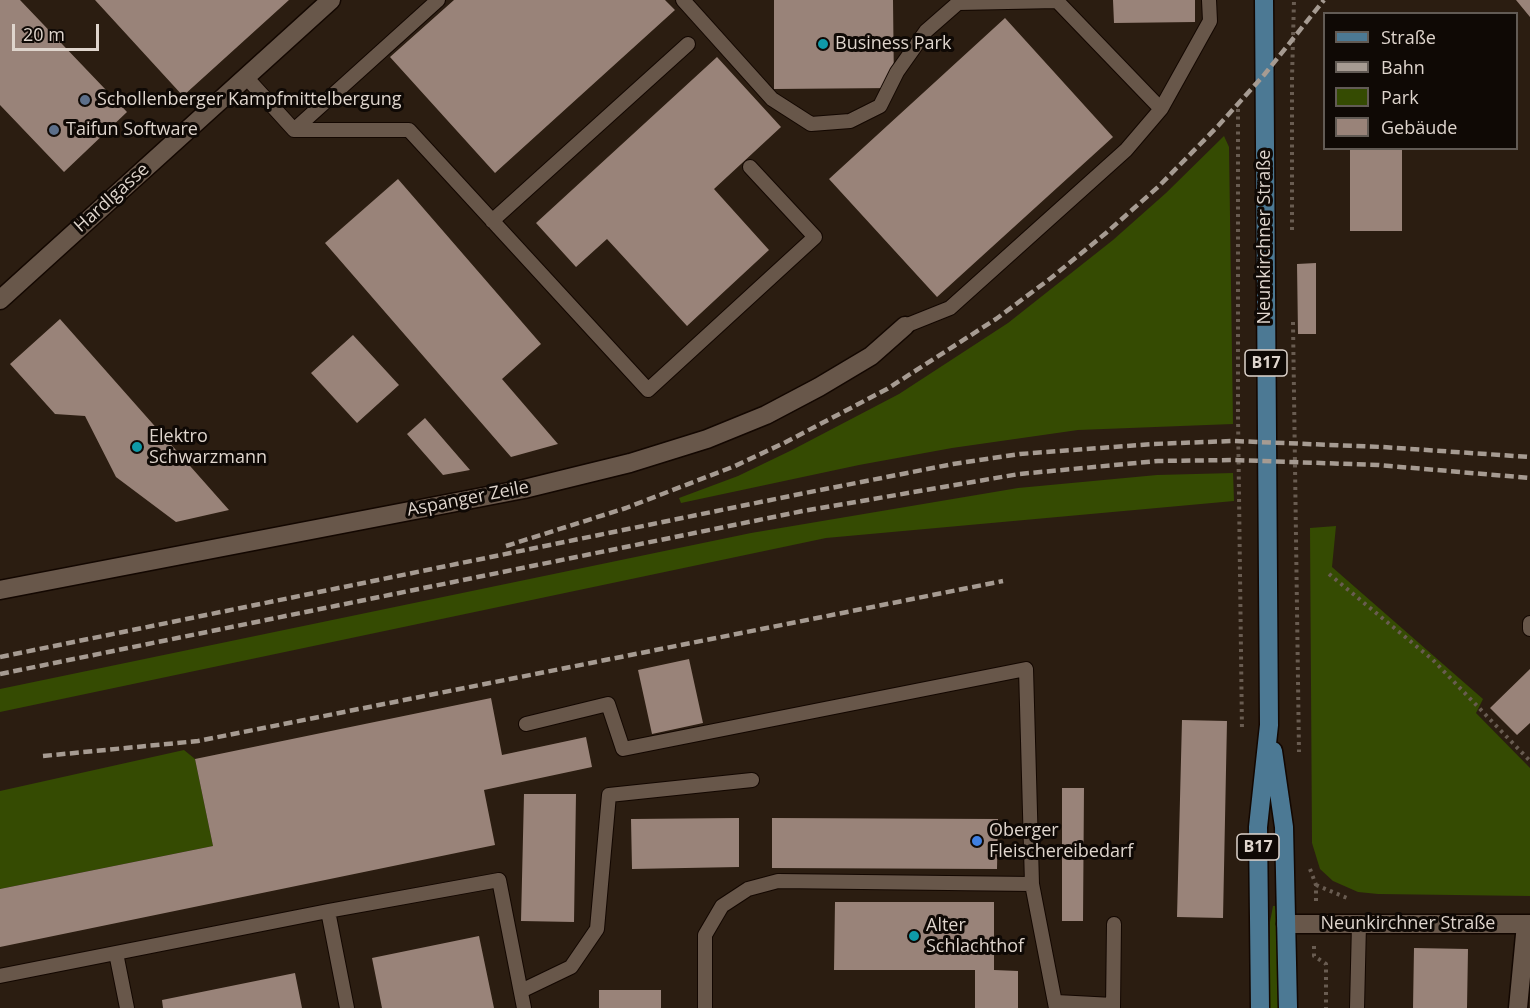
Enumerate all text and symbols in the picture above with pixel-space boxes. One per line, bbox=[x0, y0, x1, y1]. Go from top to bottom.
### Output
scale bar bbox=[15, 12, 102, 50]
legend bbox=[1323, 12, 1518, 150]
text: 20 m bbox=[23, 22, 65, 46]
text: Straße bbox=[1381, 25, 1436, 49]
place label: Business Park bbox=[835, 33, 951, 55]
marker: Business Park bbox=[816, 37, 830, 51]
text: Bahn bbox=[1381, 55, 1425, 79]
text: Park bbox=[1381, 85, 1419, 109]
place label: Schollenberger Kampfmittelbergung bbox=[97, 89, 402, 111]
marker: Schollenberger Kampfmittelbergung bbox=[78, 93, 92, 107]
text: Gebäude bbox=[1381, 115, 1457, 139]
place label: Taifun Software bbox=[66, 119, 198, 141]
marker: Taifun Software bbox=[47, 123, 61, 137]
street label: Neunkirchner Straße bbox=[1254, 150, 1276, 324]
street label: Hardlgasse bbox=[70, 159, 154, 237]
road number: B17 bbox=[1245, 350, 1287, 376]
place label: Elektro Schwarzmann bbox=[149, 426, 267, 468]
marker: Elektro Schwarzmann bbox=[130, 440, 144, 454]
street label: Aspanger Zeile bbox=[405, 477, 531, 521]
place label: Oberger Fleischereibedarf bbox=[989, 820, 1133, 862]
marker: Oberger Fleischereibedarf bbox=[970, 834, 984, 848]
road number: B17 bbox=[1237, 834, 1279, 860]
street label: Neunkirchner Straße bbox=[1321, 913, 1495, 935]
place label: Alter Schlachthof bbox=[926, 915, 1024, 958]
marker: Alter Schlachthof bbox=[907, 929, 921, 943]

